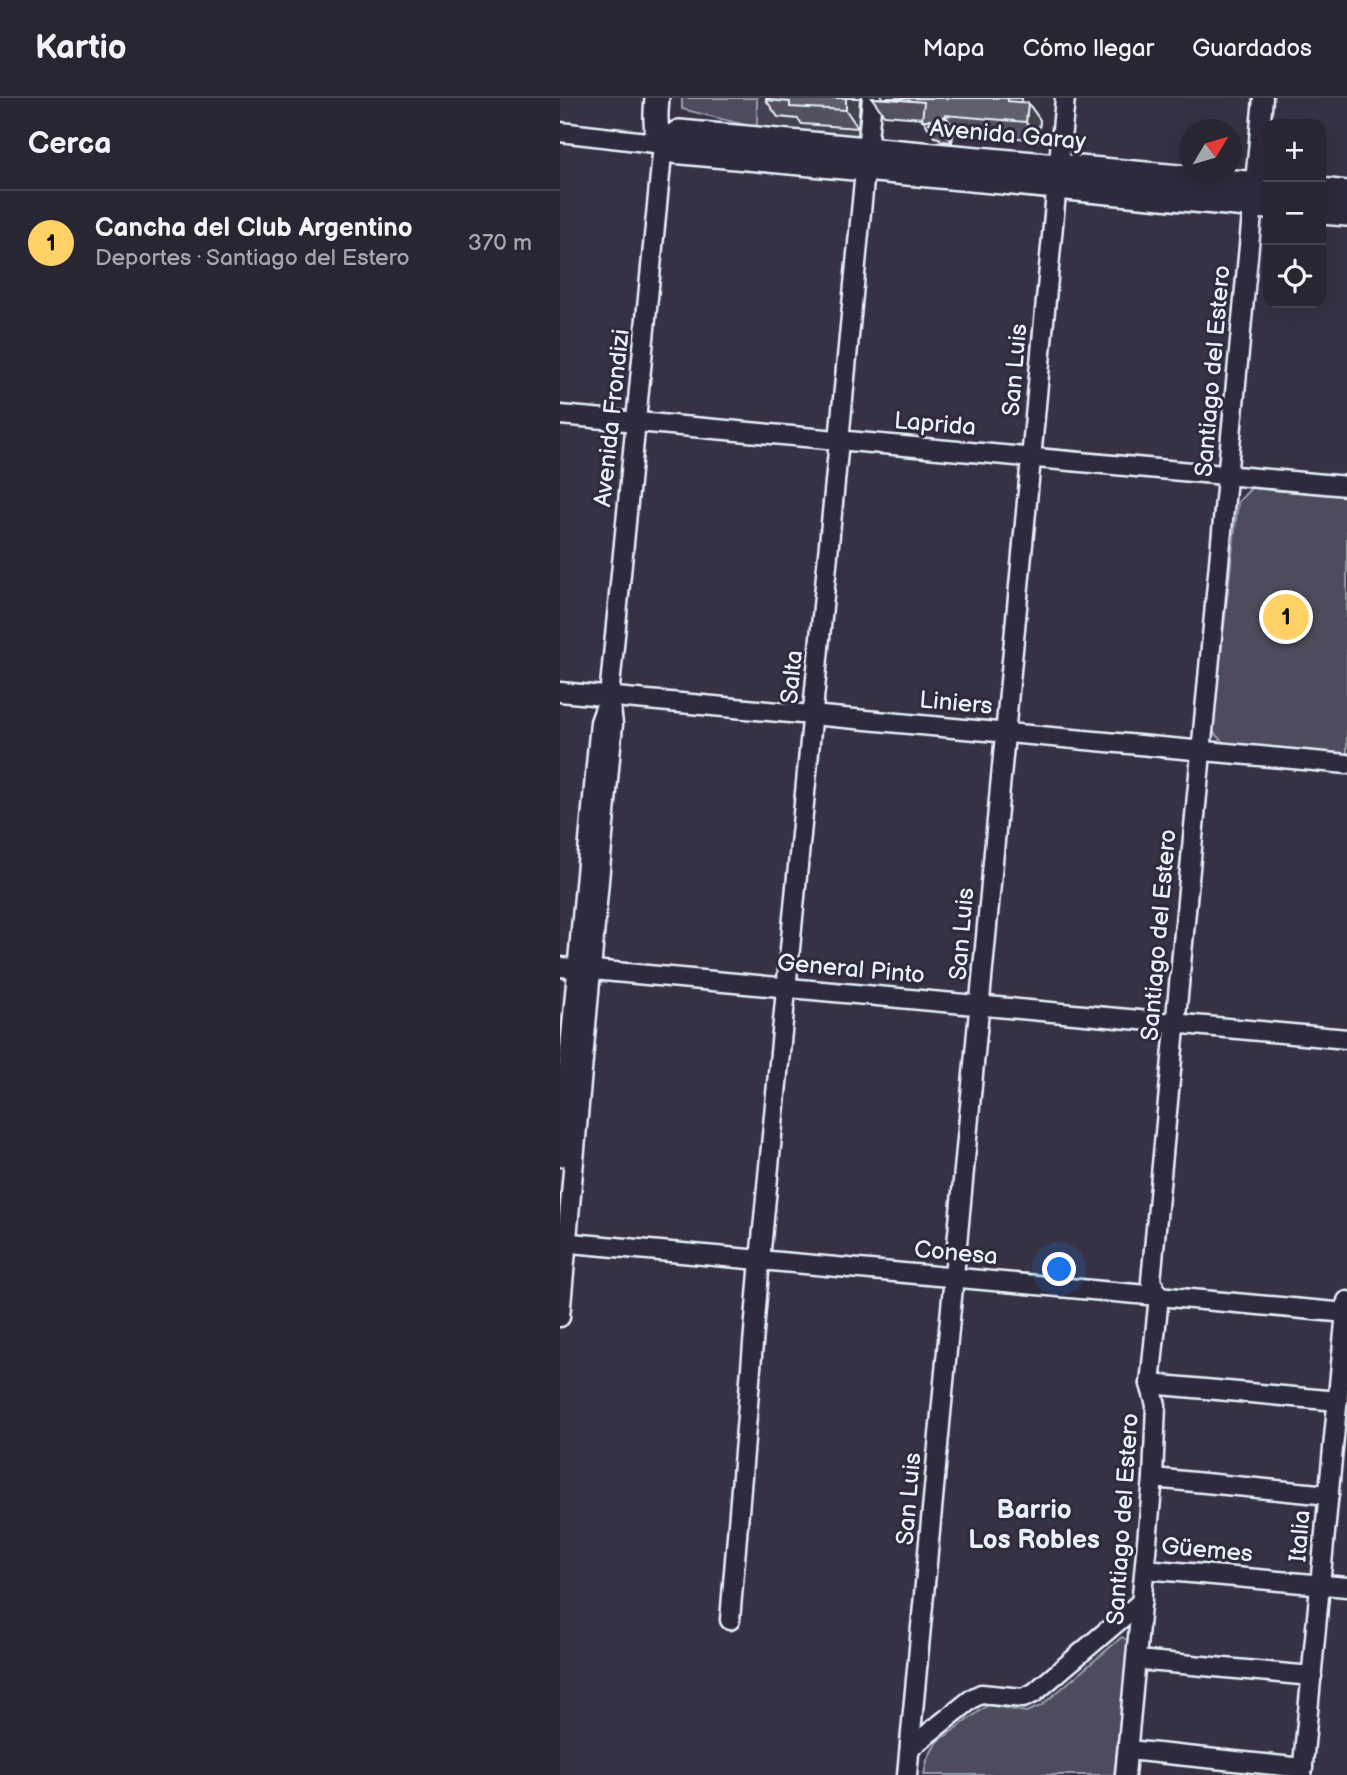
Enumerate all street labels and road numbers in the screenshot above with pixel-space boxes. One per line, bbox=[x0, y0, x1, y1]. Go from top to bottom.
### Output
street label: Avenida Garay bbox=[929, 114, 1087, 156]
street label: Santiago del Estero bbox=[1189, 264, 1237, 478]
street label: San Luis bbox=[997, 322, 1033, 417]
street label: Avenida Frondizi bbox=[588, 328, 636, 508]
street label: Laprida bbox=[893, 406, 977, 442]
street label: Salta bbox=[775, 649, 809, 705]
street label: Liniers bbox=[918, 685, 994, 721]
street label: Santiago del Estero bbox=[1135, 828, 1183, 1042]
street label: San Luis bbox=[944, 886, 980, 981]
street label: General Pinto bbox=[776, 948, 926, 990]
street label: Conesa bbox=[913, 1235, 999, 1271]
street label: Santiago del Estero bbox=[1101, 1412, 1145, 1626]
street label: San Luis bbox=[891, 1451, 927, 1546]
street label: Italia bbox=[1283, 1509, 1317, 1563]
street label: Güemes bbox=[1160, 1532, 1254, 1568]

